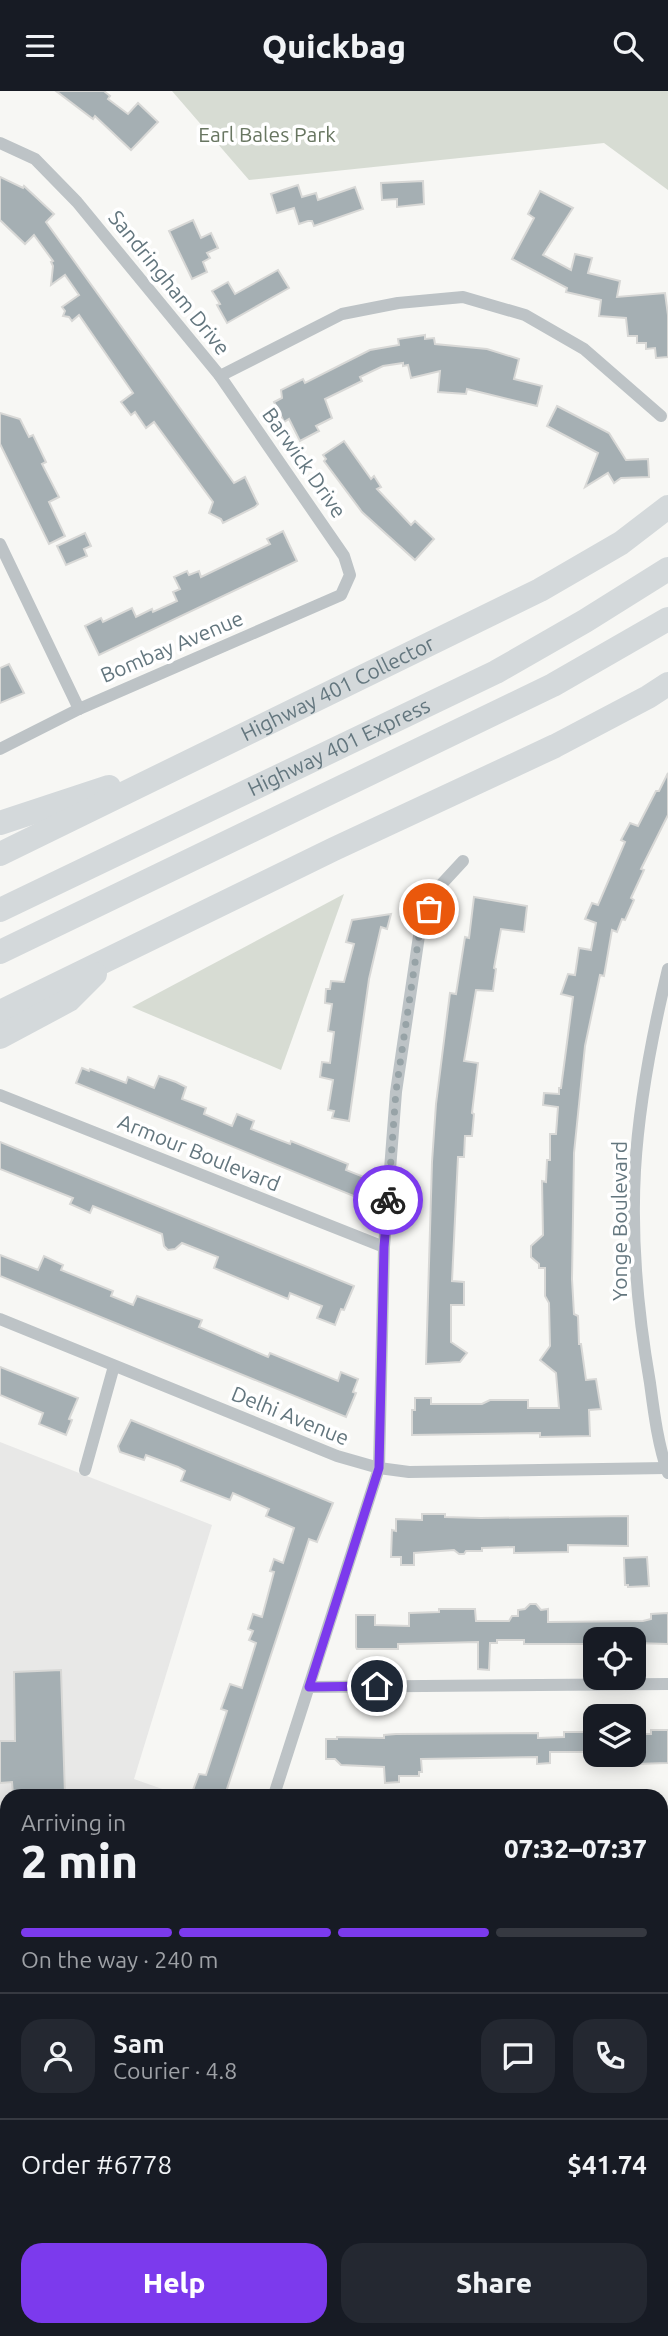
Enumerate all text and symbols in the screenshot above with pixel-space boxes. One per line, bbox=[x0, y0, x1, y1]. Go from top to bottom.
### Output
icon: menu bbox=[21, 27, 59, 65]
icon: search bbox=[609, 27, 647, 65]
text: Quickbag bbox=[262, 28, 406, 64]
park label: Earl Bales Park bbox=[198, 122, 336, 146]
street label: Sandringham Drive bbox=[104, 205, 235, 359]
street label: Barwick Drive bbox=[258, 403, 352, 522]
street label: Bombay Avenue bbox=[97, 605, 246, 687]
street label: Highway 401 Collector bbox=[237, 631, 438, 745]
street label: Highway 401 Express bbox=[244, 693, 433, 800]
pin bbox=[399, 879, 459, 939]
icon: bag bbox=[410, 890, 448, 928]
street label: Armour Boulevard bbox=[115, 1109, 284, 1196]
street label: Yonge Boulevard bbox=[607, 1141, 631, 1301]
courier bbox=[353, 1165, 423, 1235]
icon: bike bbox=[369, 1181, 407, 1219]
street label: Delhi Avenue bbox=[228, 1381, 353, 1450]
map controls bbox=[583, 1627, 646, 1767]
button: locate bbox=[583, 1627, 646, 1690]
pin bbox=[347, 1656, 407, 1716]
icon: home bbox=[358, 1667, 396, 1705]
button: layers bbox=[583, 1704, 646, 1767]
text: Arriving in bbox=[21, 1810, 126, 1835]
text: 07:32–07:37 bbox=[504, 1834, 647, 1863]
text: 2 min bbox=[21, 1835, 138, 1887]
text: On the way · 240 m bbox=[21, 1947, 218, 1972]
button: person bbox=[21, 2019, 95, 2093]
button: chat bbox=[481, 2019, 555, 2093]
button: phone bbox=[573, 2019, 647, 2093]
text: Sam bbox=[113, 2029, 165, 2058]
text: Courier · 4.8 bbox=[113, 2058, 237, 2083]
text: Order #6778 bbox=[21, 2150, 172, 2179]
text: $41.74 bbox=[567, 2150, 647, 2179]
button: Help bbox=[21, 2243, 327, 2323]
button: Share bbox=[341, 2243, 647, 2323]

